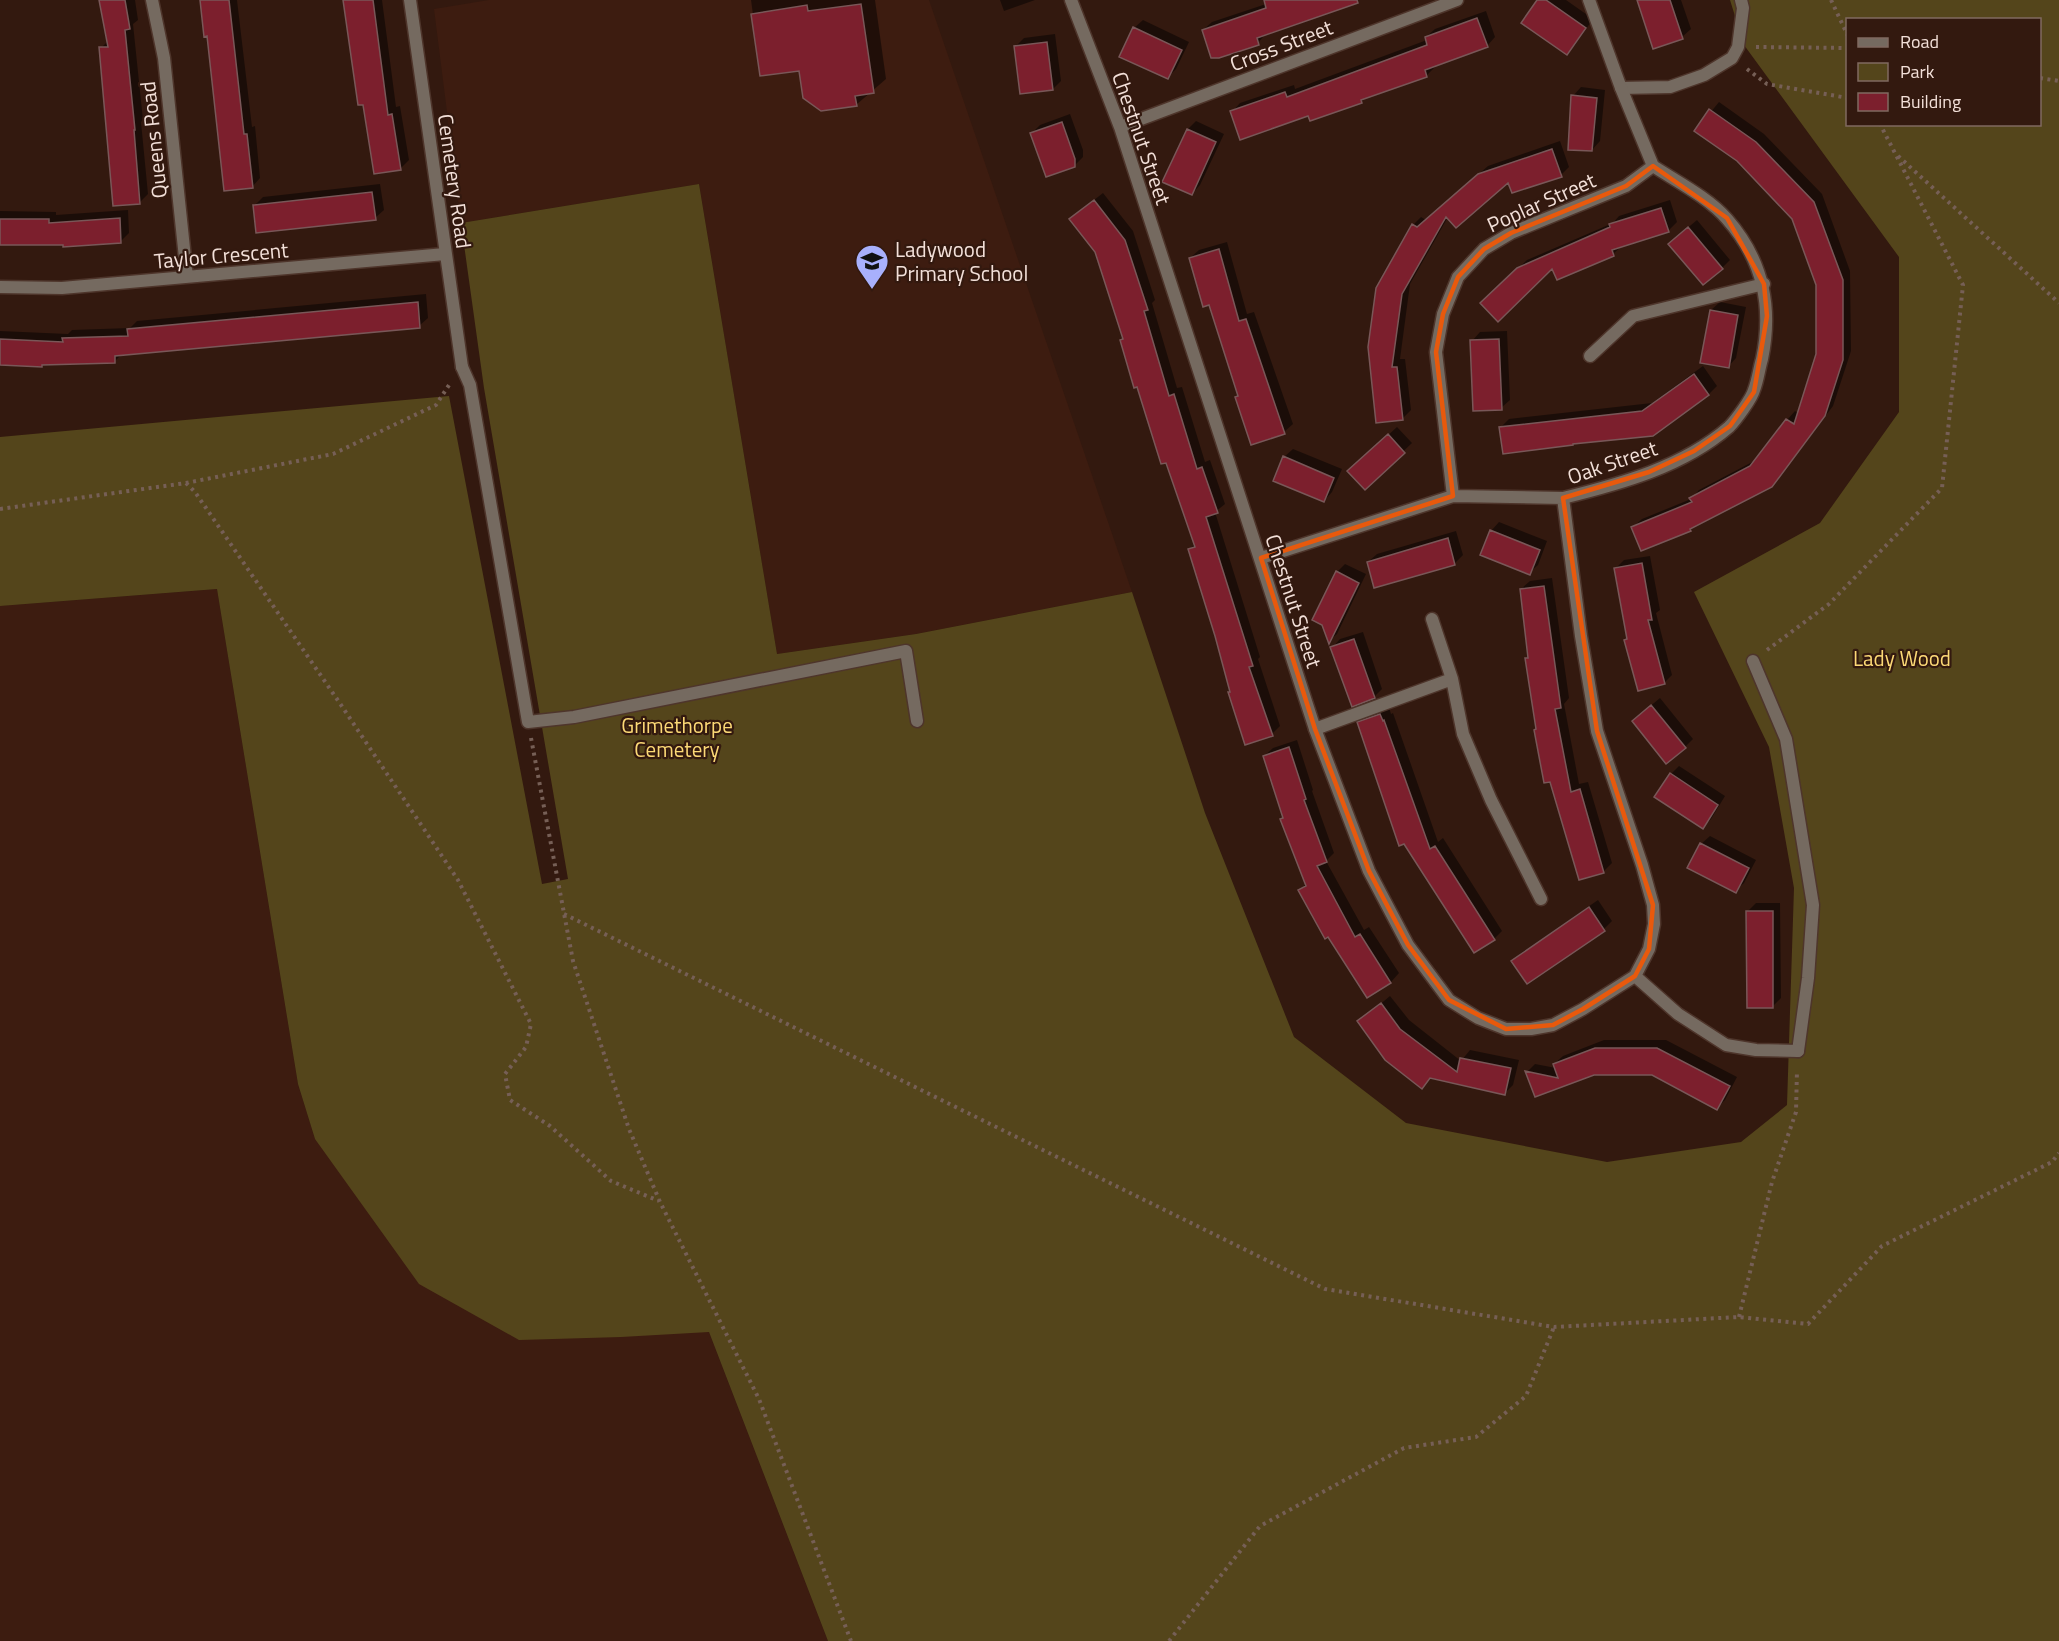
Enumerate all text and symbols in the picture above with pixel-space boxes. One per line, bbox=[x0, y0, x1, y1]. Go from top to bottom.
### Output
street label: Cross Street bbox=[1225, 11, 1338, 79]
legend bbox=[1846, 18, 2041, 126]
text: Road bbox=[1900, 28, 1939, 55]
text: Park bbox=[1900, 58, 1935, 85]
street label: Chestnut Street bbox=[1104, 67, 1180, 210]
street label: Queens Road bbox=[131, 80, 175, 200]
text: Building bbox=[1900, 88, 1961, 115]
street label: Cemetery Road bbox=[430, 112, 480, 250]
street label: Poplar Street bbox=[1482, 164, 1601, 240]
street label: Taylor Crescent bbox=[153, 233, 290, 277]
place label: Ladywood Primary School bbox=[895, 233, 1028, 289]
school or university icon: Ladywood Primary School bbox=[854, 243, 890, 290]
street label: Oak Street bbox=[1563, 431, 1662, 492]
street label: Chestnut Street bbox=[1257, 530, 1331, 673]
park label: Lady Wood bbox=[1853, 642, 1951, 674]
park label: Grimethorpe Cemetery bbox=[621, 709, 733, 765]

